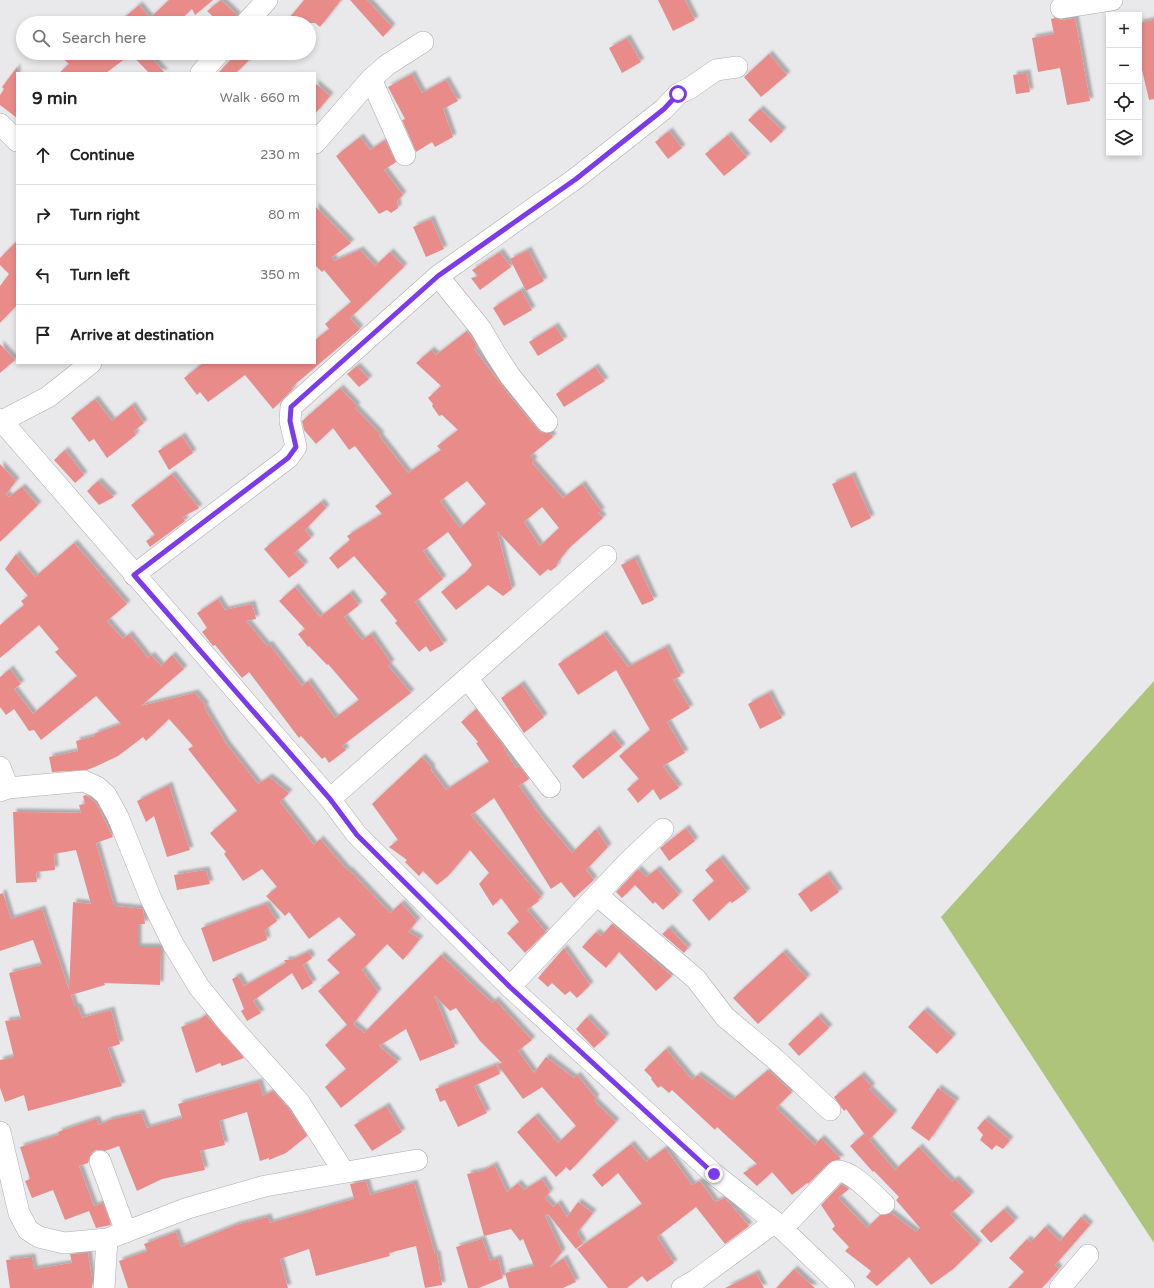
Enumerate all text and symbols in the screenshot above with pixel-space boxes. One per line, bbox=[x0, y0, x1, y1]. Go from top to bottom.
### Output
map controls bbox=[1106, 12, 1142, 156]
button: + bbox=[1106, 12, 1142, 48]
search box bbox=[16, 16, 316, 60]
icon: search bbox=[30, 27, 52, 49]
text: Search here bbox=[62, 29, 146, 47]
button: − bbox=[1106, 48, 1142, 84]
button: locate bbox=[1106, 84, 1142, 120]
route start bbox=[669, 85, 687, 103]
text: 9 min bbox=[32, 88, 77, 109]
text: Walk · 660 m bbox=[220, 90, 300, 106]
button: layers bbox=[1106, 120, 1142, 156]
icon: ahead bbox=[32, 144, 54, 166]
text: Continue bbox=[70, 146, 134, 164]
text: 230 m bbox=[260, 147, 300, 163]
icon: right bbox=[32, 204, 54, 226]
text: Turn right bbox=[70, 206, 140, 224]
text: 80 m bbox=[268, 207, 300, 223]
icon: left bbox=[32, 264, 54, 286]
text: Turn left bbox=[70, 266, 130, 284]
text: 350 m bbox=[260, 267, 300, 283]
icon: arrive bbox=[32, 324, 54, 346]
text: Arrive at destination bbox=[70, 326, 214, 344]
route end bbox=[705, 1165, 723, 1183]

